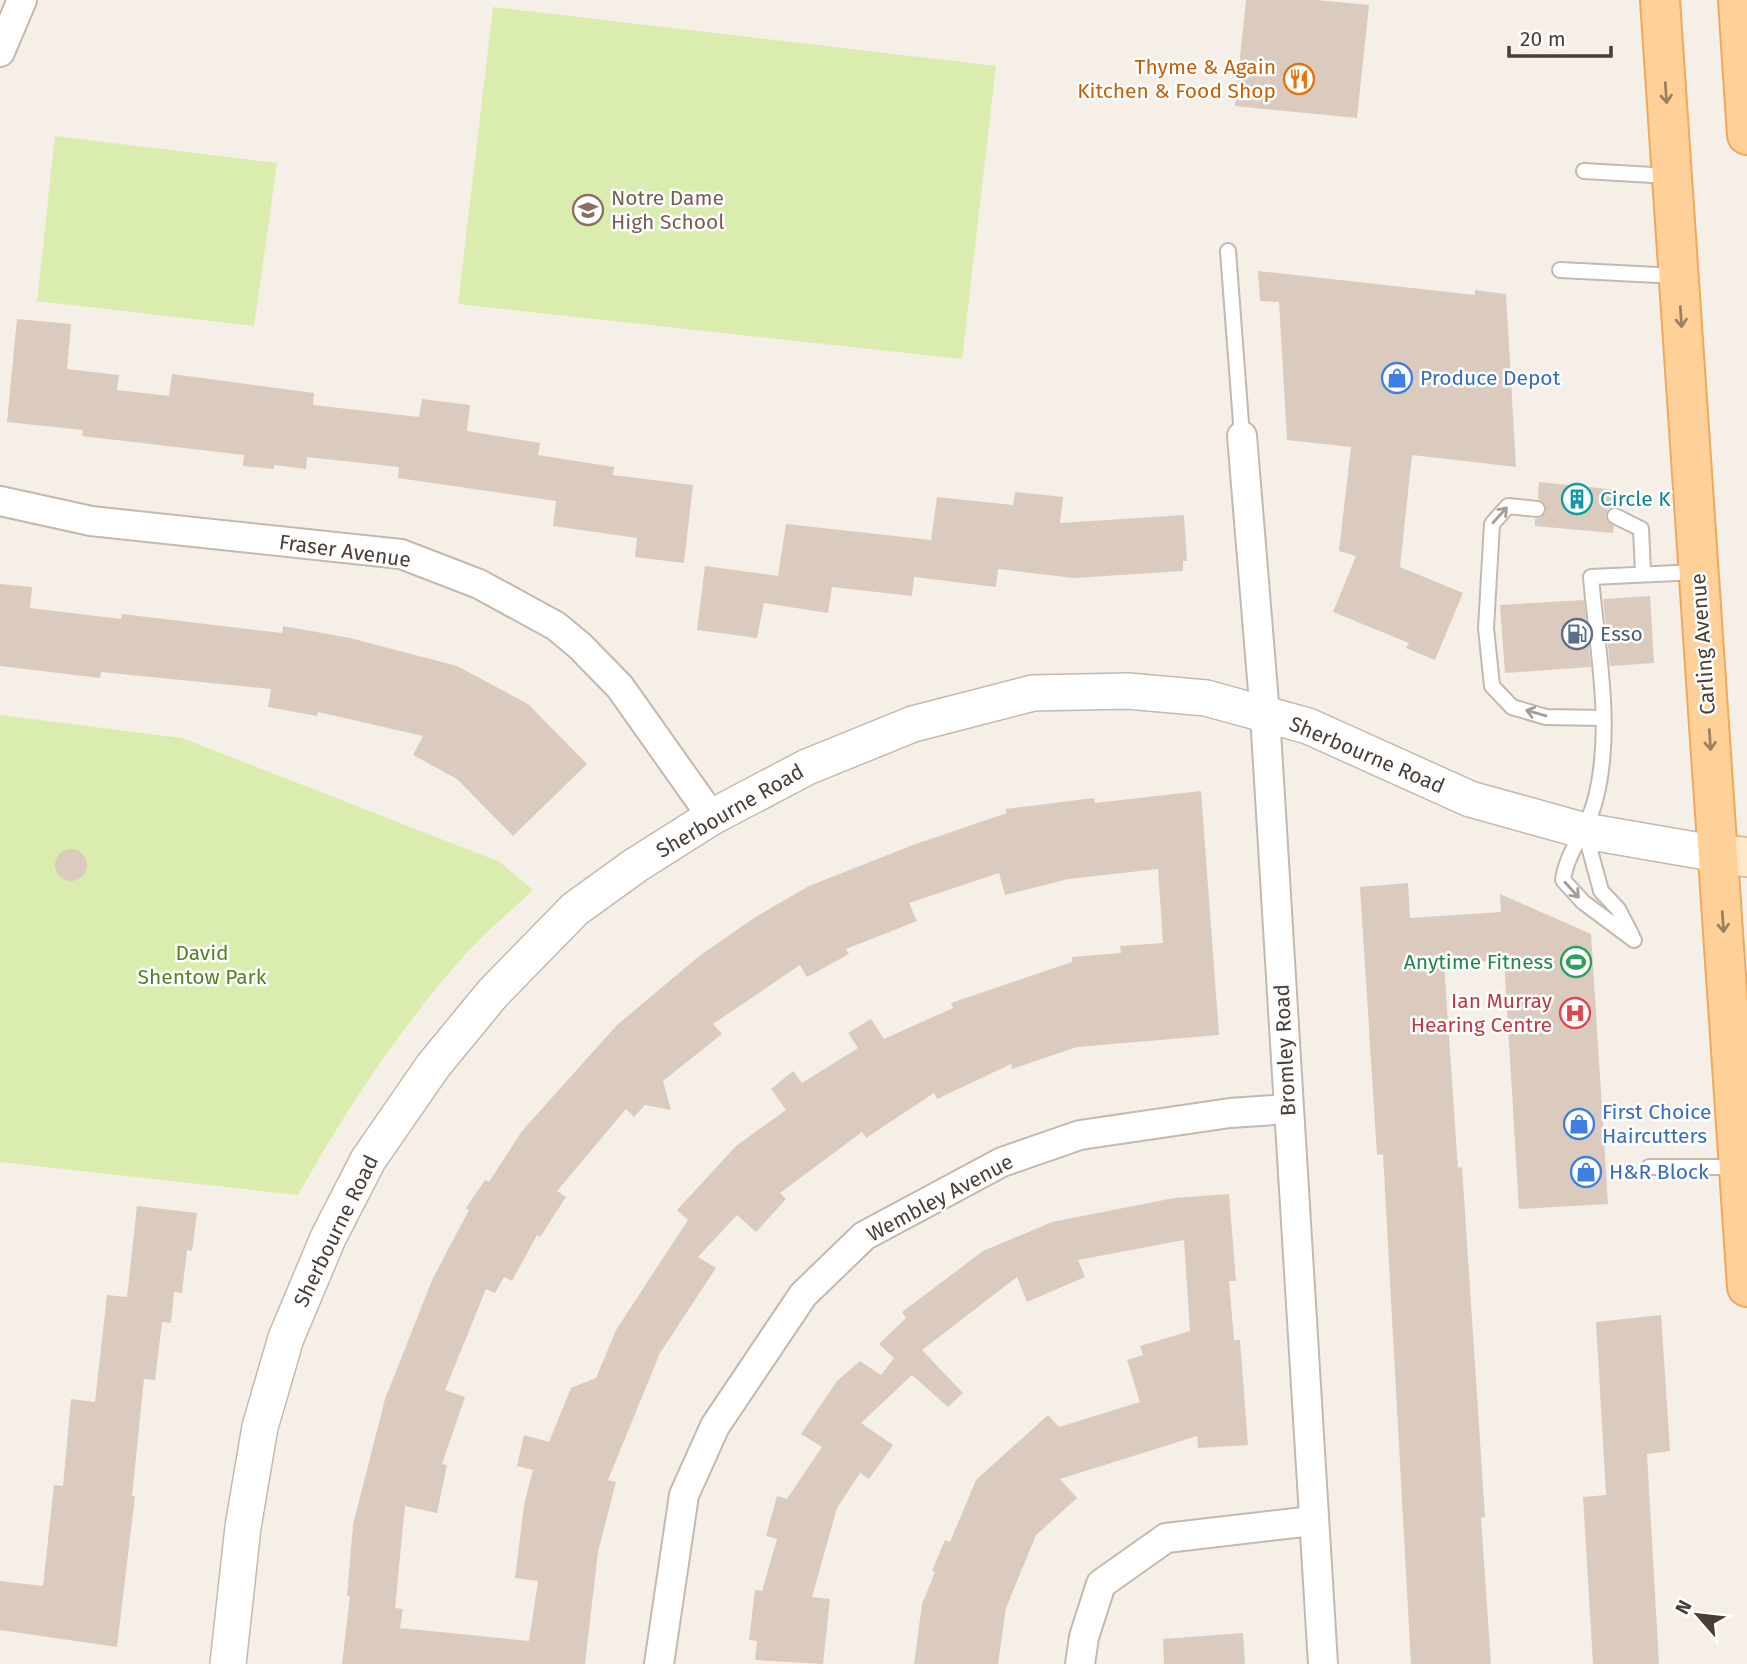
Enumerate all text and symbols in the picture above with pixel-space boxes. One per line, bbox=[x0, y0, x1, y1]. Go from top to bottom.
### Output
scale bar bbox=[1509, 14, 1610, 58]
text: 20 m bbox=[1520, 26, 1566, 52]
place label: Thyme & Again Kitchen & Food Shop bbox=[1077, 54, 1276, 104]
restaurant icon: Thyme & Again Kitchen & Food Shop bbox=[1282, 62, 1316, 96]
one-way arrow bbox=[1660, 81, 1673, 103]
place label: Notre Dame High School bbox=[611, 185, 724, 235]
school or university icon: Notre Dame High School bbox=[571, 193, 605, 227]
one-way arrow bbox=[1675, 305, 1688, 328]
shop icon: Produce Depot bbox=[1380, 361, 1414, 395]
place label: Produce Depot bbox=[1420, 365, 1561, 391]
building icon: Circle K bbox=[1560, 482, 1594, 516]
place label: Circle K bbox=[1600, 486, 1671, 512]
one-way arrow bbox=[1492, 507, 1508, 525]
street label: Fraser Avenue bbox=[277, 529, 413, 573]
street label: Carling Avenue bbox=[1685, 572, 1721, 716]
fuel station icon: Esso bbox=[1560, 617, 1594, 651]
place label: Esso bbox=[1600, 621, 1643, 647]
one-way arrow bbox=[1525, 706, 1547, 719]
street label: Sherbourne Road bbox=[1285, 711, 1449, 799]
one-way arrow bbox=[1704, 728, 1717, 750]
street label: Sherbourne Road bbox=[652, 758, 808, 864]
one-way arrow bbox=[1564, 881, 1581, 898]
one-way arrow bbox=[1717, 910, 1730, 932]
park label: David Shentow Park bbox=[138, 940, 267, 990]
sports icon: Anytime Fitness bbox=[1559, 945, 1593, 979]
place label: Anytime Fitness bbox=[1404, 949, 1553, 975]
street label: Bromley Road bbox=[1269, 983, 1301, 1117]
place label: Ian Murray Hearing Centre bbox=[1411, 988, 1553, 1038]
hospital icon: Ian Murray Hearing Centre bbox=[1558, 996, 1592, 1030]
place label: First Choice Haircutters bbox=[1602, 1099, 1711, 1149]
shop icon: First Choice Haircutters bbox=[1562, 1107, 1596, 1141]
street label: Wembley Avenue bbox=[862, 1148, 1018, 1248]
street label: Sherbourne Road bbox=[288, 1151, 384, 1311]
shop icon: H&R Block bbox=[1569, 1155, 1603, 1189]
place label: H&R Block bbox=[1609, 1159, 1709, 1185]
north arrow bbox=[1663, 1580, 1733, 1650]
text: N bbox=[1670, 1596, 1697, 1618]

